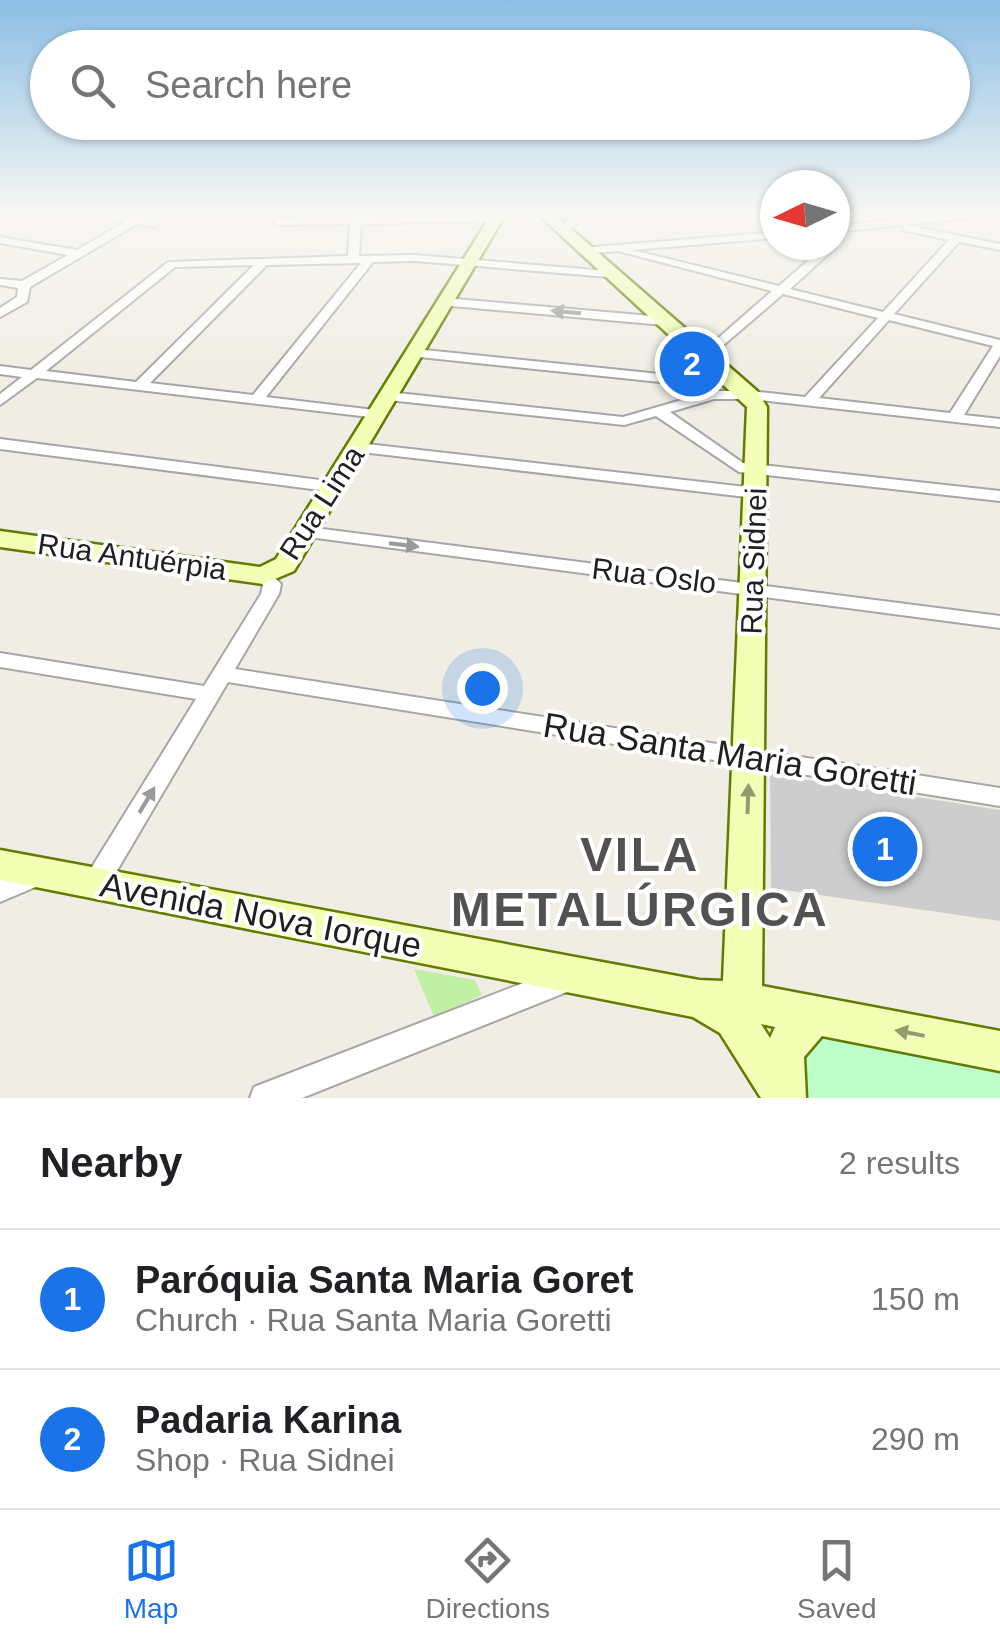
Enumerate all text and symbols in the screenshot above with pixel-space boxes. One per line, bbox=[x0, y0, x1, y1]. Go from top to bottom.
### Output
search box bbox=[30, 30, 970, 140]
icon: search bbox=[65, 58, 120, 113]
text: Search here bbox=[145, 64, 352, 106]
north arrow bbox=[760, 170, 850, 260]
one-way arrow bbox=[550, 304, 582, 320]
pin: 2 bbox=[660, 326, 724, 402]
street label: Rua Lima bbox=[273, 440, 371, 566]
street label: Rua Sidnei bbox=[734, 487, 773, 635]
street label: Rua Antuérpia bbox=[36, 527, 229, 586]
one-way arrow bbox=[389, 537, 420, 553]
street label: Rua Oslo bbox=[590, 552, 718, 600]
your location bbox=[457, 663, 508, 714]
street label: Rua Santa Maria Goretti bbox=[541, 705, 920, 802]
one-way arrow bbox=[740, 782, 756, 814]
one-way arrow bbox=[138, 786, 155, 814]
pin: 1 bbox=[852, 812, 918, 886]
district label: VILA METALÚRGICA bbox=[451, 828, 829, 936]
street label: Avenida Nova Iorque bbox=[97, 864, 425, 965]
one-way arrow bbox=[894, 1025, 925, 1041]
text: Nearby bbox=[40, 1139, 182, 1186]
text: 2 results bbox=[839, 1145, 960, 1181]
text: Paróquia Santa Maria Goret bbox=[135, 1259, 633, 1301]
text: 1 bbox=[64, 1281, 81, 1317]
text: 150 m bbox=[871, 1281, 960, 1317]
text: Church · Rua Santa Maria Goretti bbox=[135, 1302, 612, 1338]
text: Padaria Karina bbox=[135, 1399, 401, 1441]
text: 2 bbox=[64, 1421, 81, 1457]
text: 290 m bbox=[871, 1421, 960, 1457]
text: Shop · Rua Sidnei bbox=[135, 1442, 395, 1478]
tab: Map bbox=[124, 1533, 179, 1625]
tab: Directions bbox=[426, 1533, 550, 1625]
tab: Saved bbox=[797, 1533, 876, 1625]

